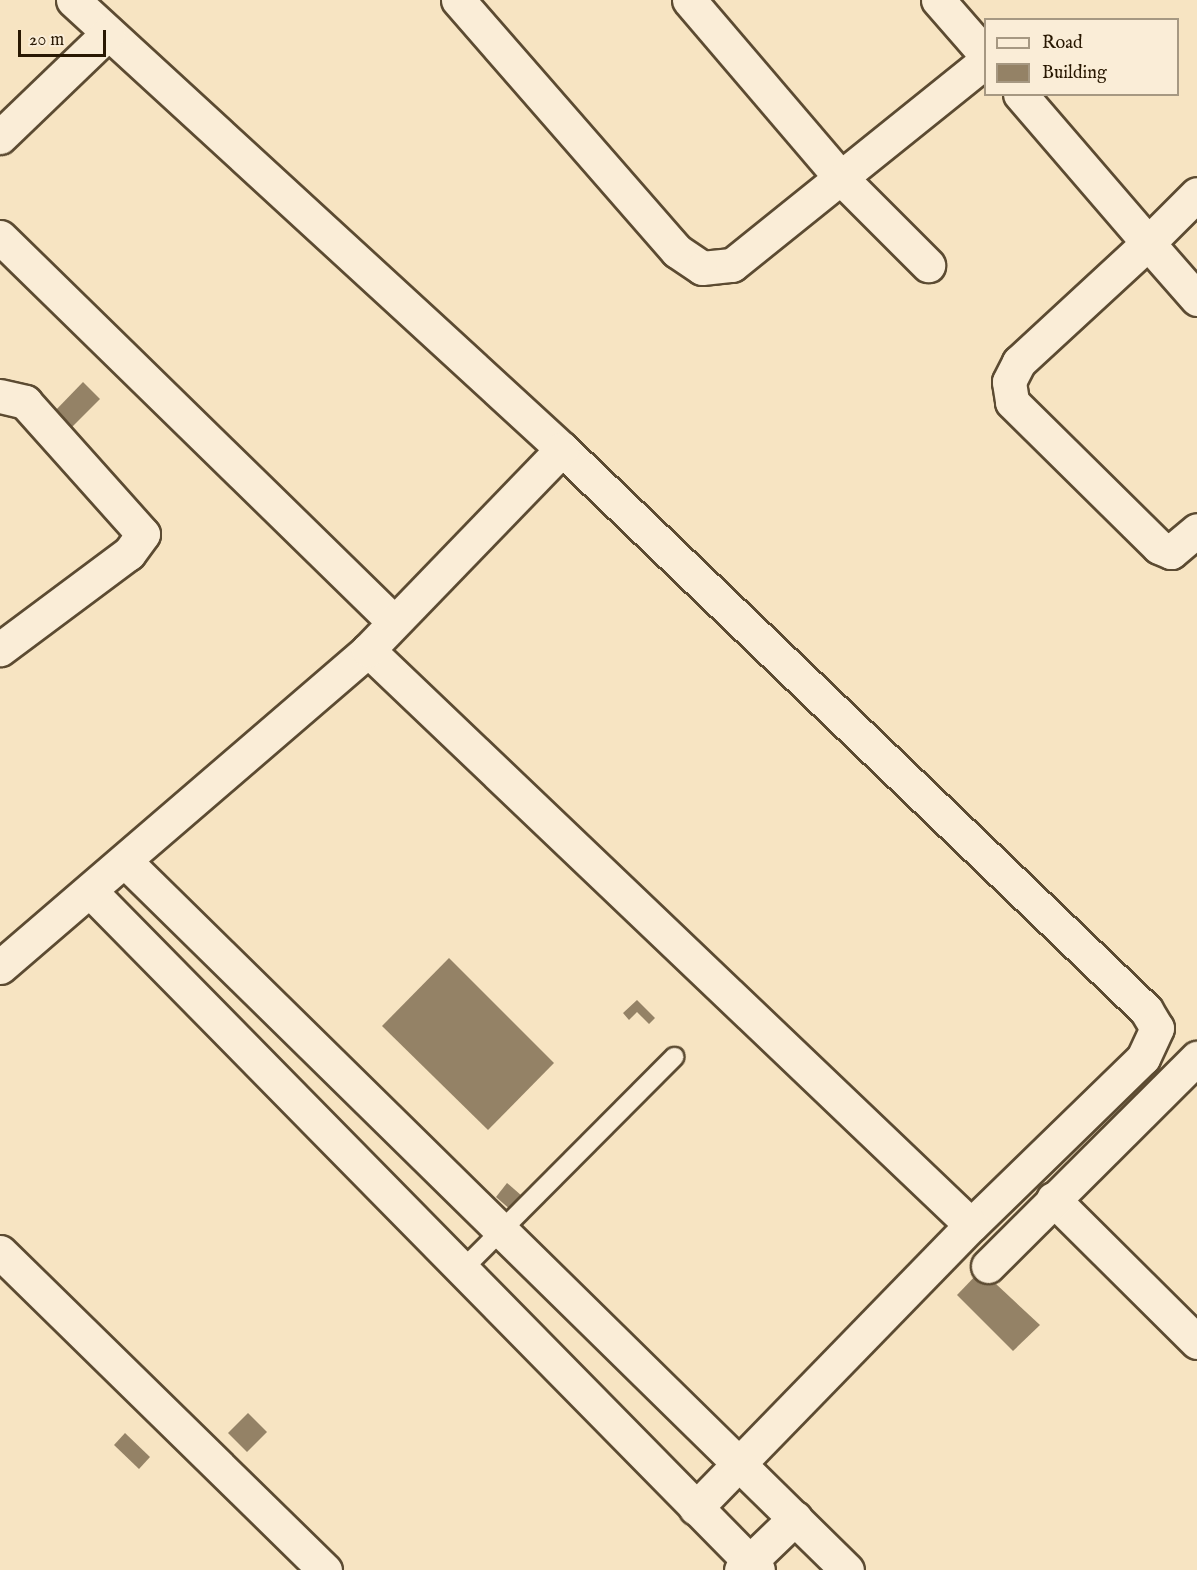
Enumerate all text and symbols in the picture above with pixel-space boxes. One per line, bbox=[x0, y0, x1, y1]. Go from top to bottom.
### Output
scale bar bbox=[21, 18, 110, 56]
legend bbox=[984, 18, 1179, 96]
text: 20 m bbox=[29, 29, 64, 52]
text: Road bbox=[1042, 32, 1083, 55]
text: Building bbox=[1042, 62, 1107, 85]

